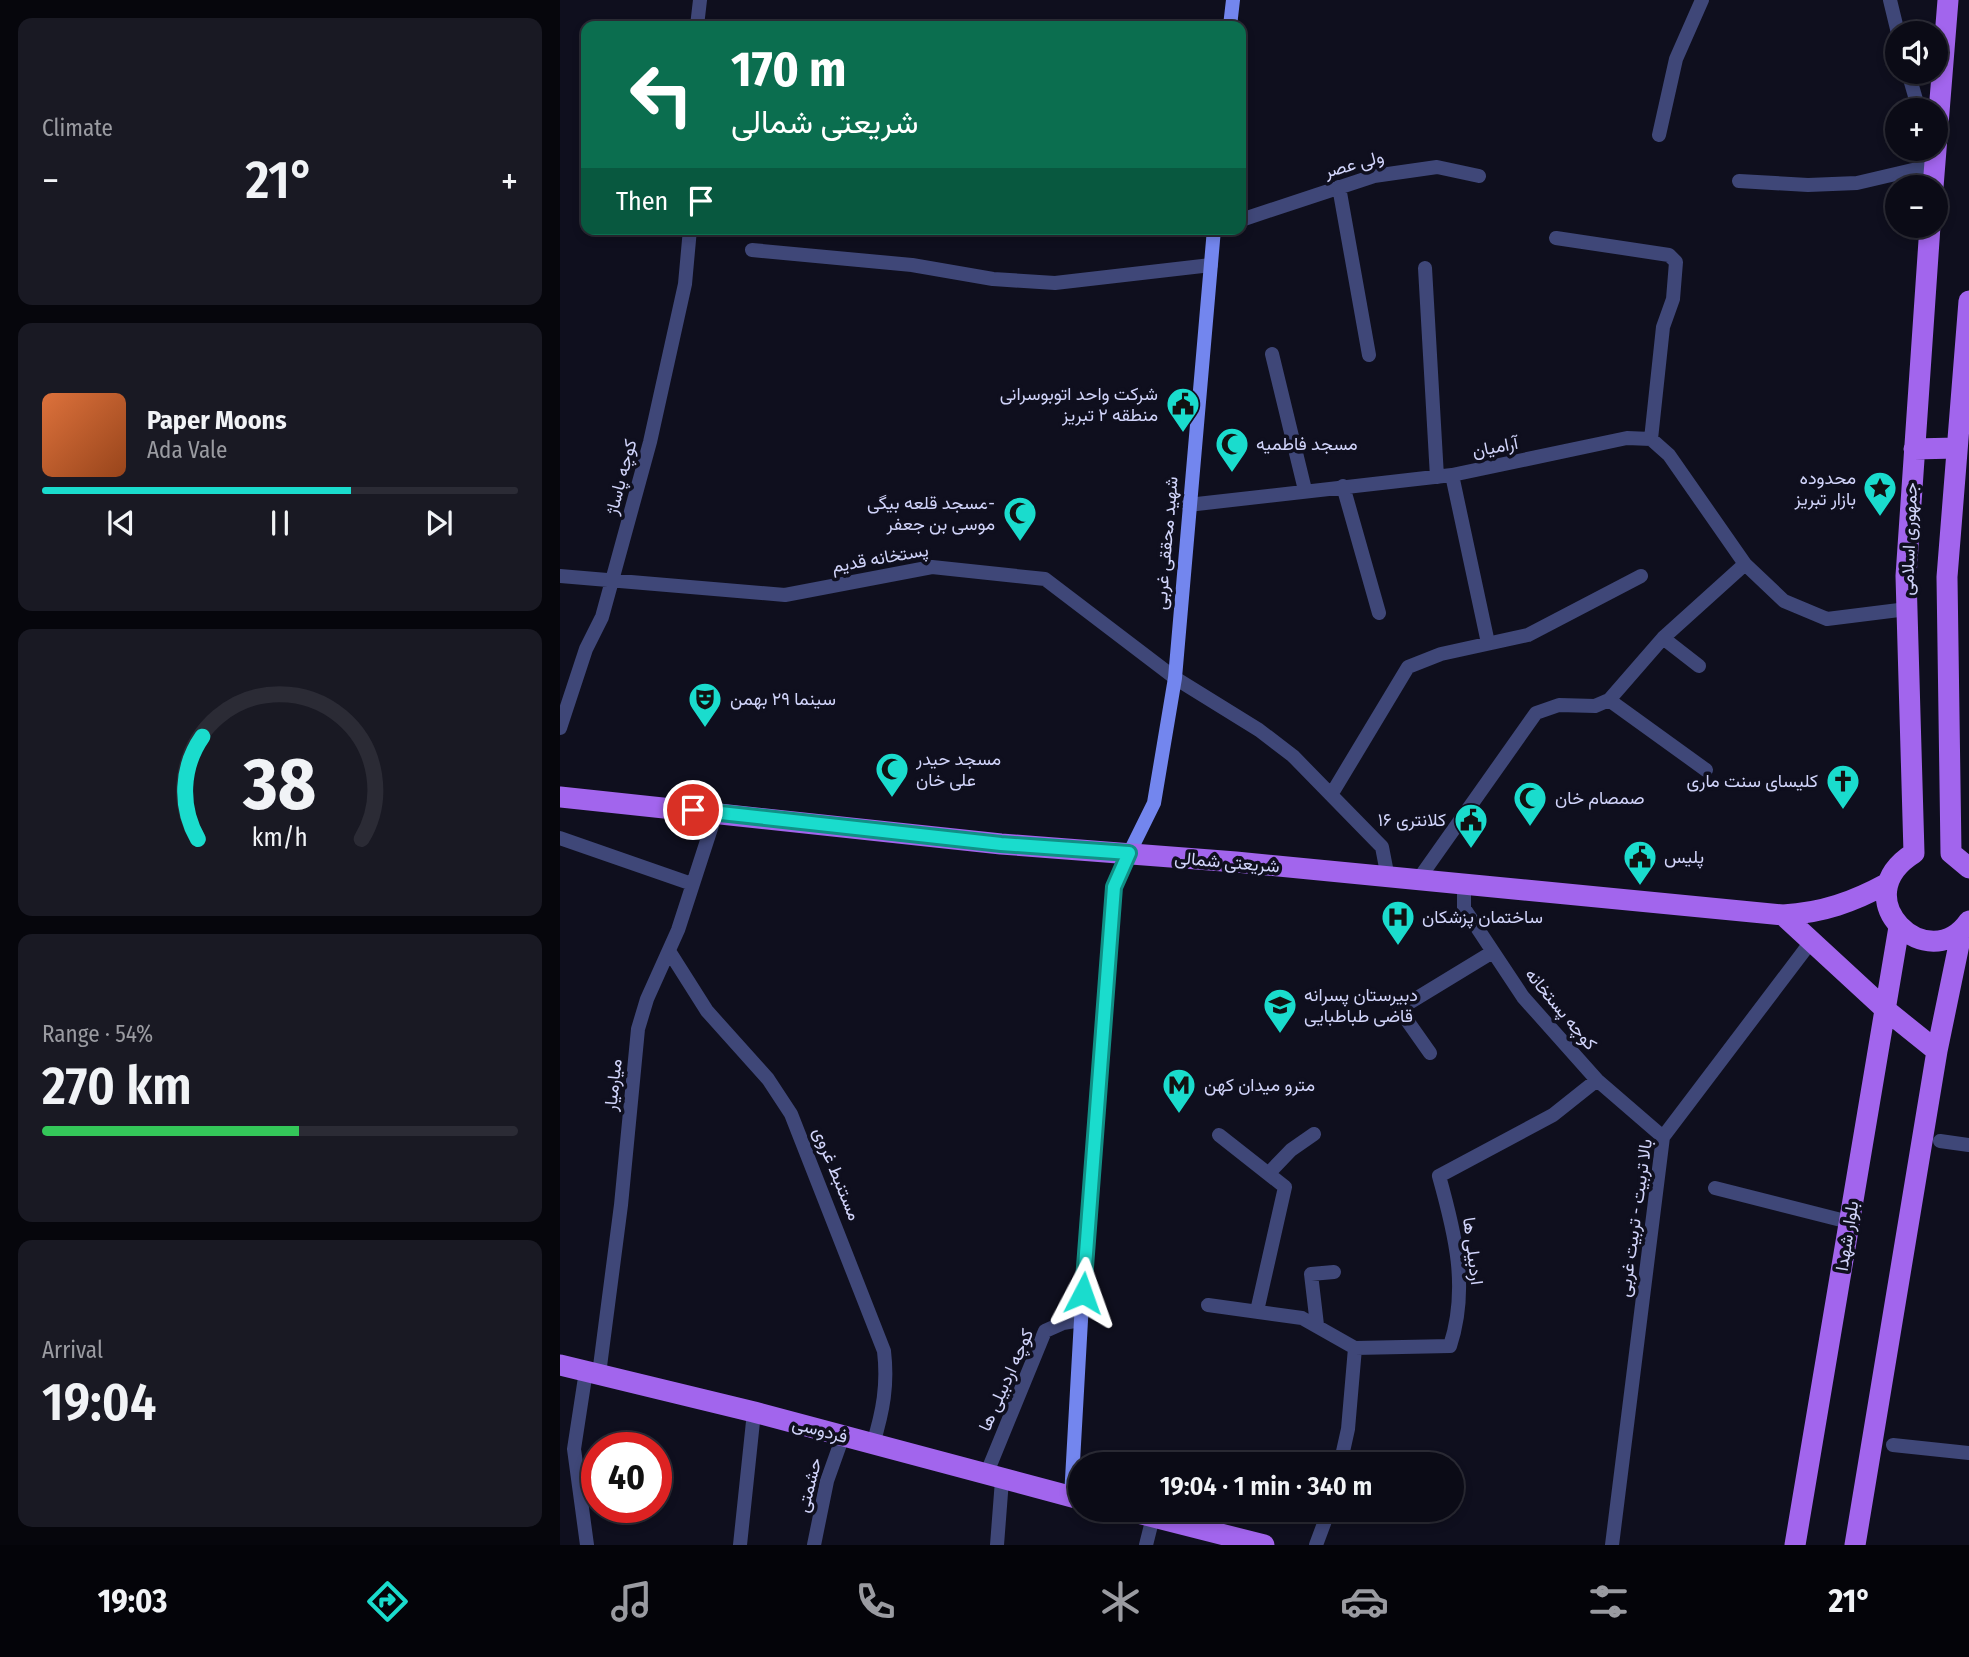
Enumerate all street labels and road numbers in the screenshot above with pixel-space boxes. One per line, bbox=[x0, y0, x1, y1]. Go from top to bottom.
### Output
street label: ولی عصر bbox=[1321, 145, 1386, 183]
street label: آرامیان bbox=[1470, 431, 1522, 462]
street label: کوچه پاساژ bbox=[600, 437, 643, 518]
street label: شهید محققی غربی bbox=[1149, 475, 1183, 611]
street label: جمهوری اسلامی bbox=[1896, 482, 1922, 596]
street label: پستخانه قدیم bbox=[830, 539, 930, 578]
street label: شریعتی شمالی bbox=[1173, 846, 1281, 878]
street label: کوچه پستخانه bbox=[1520, 964, 1602, 1055]
street label: میارمیار bbox=[599, 1058, 627, 1113]
street label: مستنبط غروی bbox=[808, 1124, 866, 1224]
street label: بالا تربیت - تربیت غربی bbox=[1613, 1137, 1657, 1299]
street label: بلوار شهدا bbox=[1831, 1199, 1863, 1273]
street label: اردبیلی ها bbox=[1458, 1216, 1488, 1286]
street label: کوچه اردبیلی ها bbox=[974, 1325, 1039, 1435]
street label: فردوسی bbox=[790, 1412, 850, 1448]
street label: حشمتی bbox=[792, 1455, 826, 1515]

